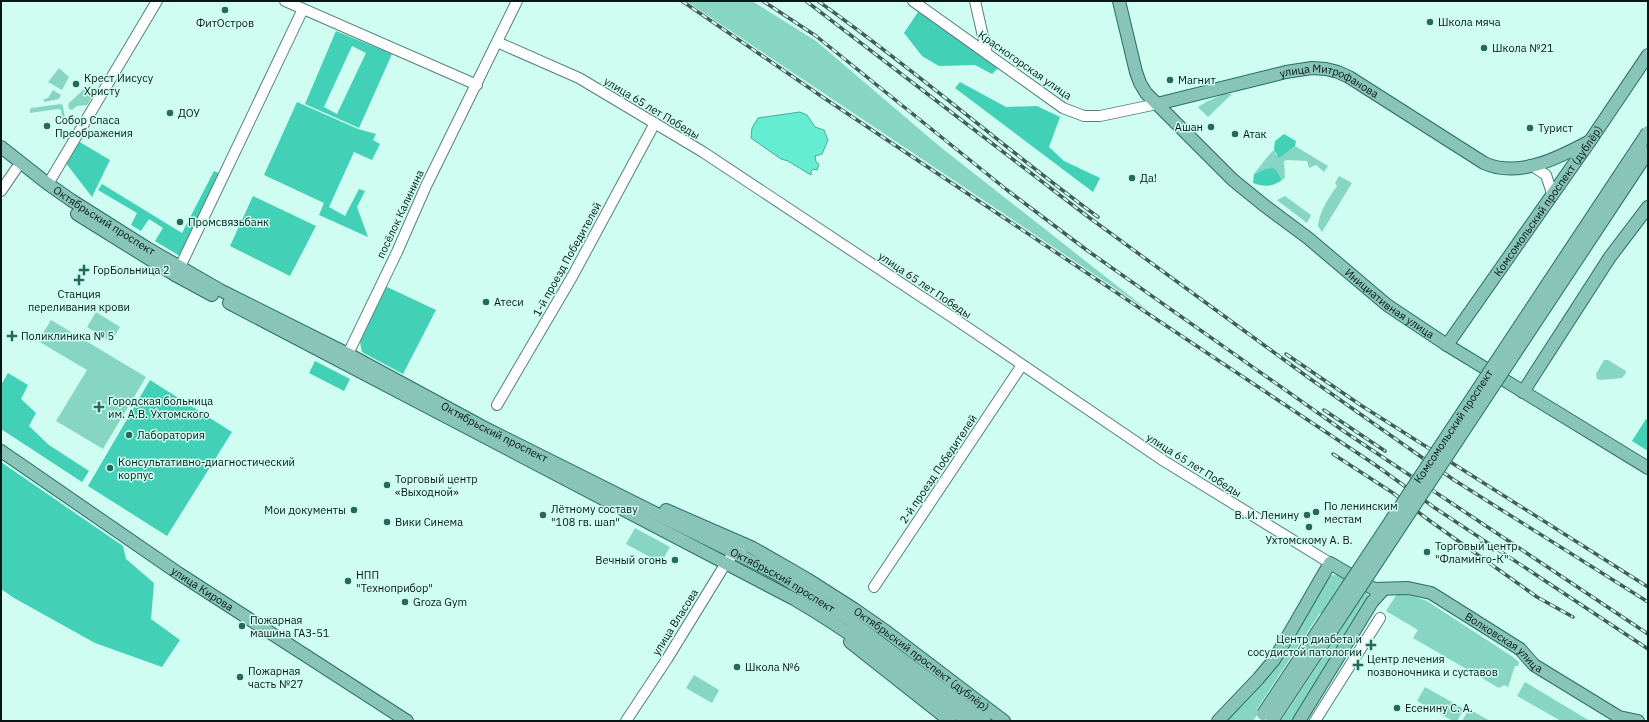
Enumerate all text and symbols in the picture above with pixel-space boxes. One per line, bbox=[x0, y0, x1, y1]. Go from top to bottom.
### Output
marker: ФитОстров bbox=[220, 5, 230, 15]
place label: Школа мяча bbox=[1438, 15, 1501, 29]
place label: ФитОстров bbox=[196, 16, 254, 30]
marker: Школа мяча bbox=[1425, 17, 1435, 27]
street label: Красногорская улица bbox=[975, 27, 1075, 103]
place label: Школа №21 bbox=[1492, 41, 1554, 55]
marker: Школа №21 bbox=[1479, 43, 1489, 53]
street label: улица Митрофанова bbox=[1278, 61, 1381, 101]
place label: Крест Иисусу Христу bbox=[84, 71, 154, 98]
place label: Магнит bbox=[1178, 73, 1216, 87]
street label: улица 65 лет Победы bbox=[602, 74, 703, 142]
marker: Магнит bbox=[1165, 75, 1175, 85]
marker: Крест Иисусу Христу bbox=[71, 79, 81, 89]
place label: ДОУ bbox=[178, 106, 200, 120]
marker: ДОУ bbox=[165, 108, 175, 118]
place label: Собор Спаса Преображения bbox=[55, 113, 133, 140]
place label: Ашан bbox=[1175, 120, 1203, 134]
marker: Собор Спаса Преображения bbox=[42, 121, 52, 131]
place label: Турист bbox=[1538, 121, 1573, 135]
marker: Ашан bbox=[1206, 122, 1216, 132]
street label: Комсомольский проспект (дублёр) bbox=[1490, 123, 1605, 279]
marker: Турист bbox=[1525, 123, 1535, 133]
place label: Атак bbox=[1243, 127, 1267, 141]
marker: Атак bbox=[1230, 129, 1240, 139]
street label: посёлок Калинина bbox=[373, 167, 427, 261]
place label: Да! bbox=[1140, 171, 1157, 185]
marker: Да! bbox=[1127, 173, 1137, 183]
street label: Октябрьский проспект bbox=[51, 183, 158, 258]
street label: 1-й проезд Победителей bbox=[530, 199, 604, 319]
place label: Промсвязьбанк bbox=[188, 215, 269, 229]
marker: Промсвязьбанк bbox=[175, 217, 185, 227]
street label: улица 65 лет Победы bbox=[876, 249, 974, 321]
place label: ГорБольница 2 bbox=[93, 263, 170, 277]
marker: ГорБольница 2 bbox=[78, 264, 90, 276]
street label: Инициативная улица bbox=[1342, 265, 1437, 342]
marker: Станция переливания крови bbox=[73, 274, 85, 286]
place label: Станция переливания крови bbox=[28, 287, 130, 314]
place label: Атеси bbox=[494, 295, 524, 309]
marker: Атеси bbox=[481, 297, 491, 307]
place label: Поликлиника № 5 bbox=[21, 329, 114, 343]
marker: Поликлиника № 5 bbox=[6, 330, 18, 342]
street label: Комсомольский проспект bbox=[1411, 367, 1496, 486]
place label: Городская больница им. А.В. Ухтомского bbox=[108, 394, 213, 421]
street label: Октябрьский проспект bbox=[439, 399, 550, 465]
marker: Городская больница им. А.В. Ухтомского bbox=[93, 401, 105, 413]
street label: 2-й проезд Победителей bbox=[896, 412, 980, 526]
place label: Лаборатория bbox=[137, 428, 205, 442]
marker: Лаборатория bbox=[124, 430, 134, 440]
street label: улица 65 лет Победы bbox=[1144, 430, 1244, 500]
place label: Консультативно-диагностический корпус bbox=[118, 455, 295, 482]
marker: Консультативно-диагностический корпус bbox=[105, 463, 115, 473]
place label: Торговый центр «Выходной» bbox=[395, 472, 478, 499]
marker: Торговый центр «Выходной» bbox=[382, 480, 392, 490]
place label: По ленинским местам bbox=[1324, 499, 1398, 526]
place label: Лётному составу "108 гв. шап" bbox=[551, 502, 638, 529]
place label: Мои документы bbox=[264, 503, 346, 517]
marker: Мои документы bbox=[349, 505, 359, 515]
marker: По ленинским местам bbox=[1311, 507, 1321, 517]
place label: В. И. Ленину bbox=[1235, 508, 1300, 522]
marker: Лётному составу "108 гв. шап" bbox=[538, 510, 548, 520]
marker: В. И. Ленину bbox=[1302, 510, 1312, 520]
place label: Вики Синема bbox=[395, 515, 463, 529]
marker: Вики Синема bbox=[382, 517, 392, 527]
marker: Ухтомскому А. В. bbox=[1304, 522, 1314, 532]
place label: Ухтомскому А. В. bbox=[1266, 533, 1352, 547]
place label: Торговый центр "Фламинго-К" bbox=[1435, 539, 1518, 566]
street label: Октябрьский проспект bbox=[728, 545, 837, 616]
marker: Торговый центр "Фламинго-К" bbox=[1422, 547, 1432, 557]
place label: Вечный огонь bbox=[595, 553, 667, 567]
marker: Вечный огонь bbox=[670, 555, 680, 565]
street label: улица Кирова bbox=[169, 563, 236, 614]
place label: НПП "Техноприбор" bbox=[356, 568, 433, 595]
marker: НПП "Техноприбор" bbox=[343, 576, 353, 586]
street label: улица Власова bbox=[649, 586, 701, 658]
place label: Groza Gym bbox=[413, 595, 467, 609]
marker: Groza Gym bbox=[400, 597, 410, 607]
street label: Октябрьский проспект (дублёр) bbox=[851, 604, 992, 714]
street label: Волковская улица bbox=[1462, 609, 1546, 676]
place label: Пожарная машина ГАЗ-51 bbox=[250, 613, 330, 640]
marker: Пожарная машина ГАЗ-51 bbox=[237, 621, 247, 631]
place label: Центр диабета и сосудистой патологии bbox=[1247, 632, 1362, 659]
marker: Центр диабета и сосудистой патологии bbox=[1365, 639, 1377, 651]
place label: Центр лечения позвоночника и суставов bbox=[1367, 652, 1498, 679]
marker: Центр лечения позвоночника и суставов bbox=[1352, 659, 1364, 671]
place label: Школа №6 bbox=[745, 660, 800, 674]
marker: Школа №6 bbox=[732, 662, 742, 672]
place label: Пожарная часть №27 bbox=[248, 664, 303, 691]
marker: Пожарная часть №27 bbox=[235, 672, 245, 682]
place label: Есенину С. А. bbox=[1405, 701, 1473, 715]
marker: Есенину С. А. bbox=[1392, 703, 1402, 713]

